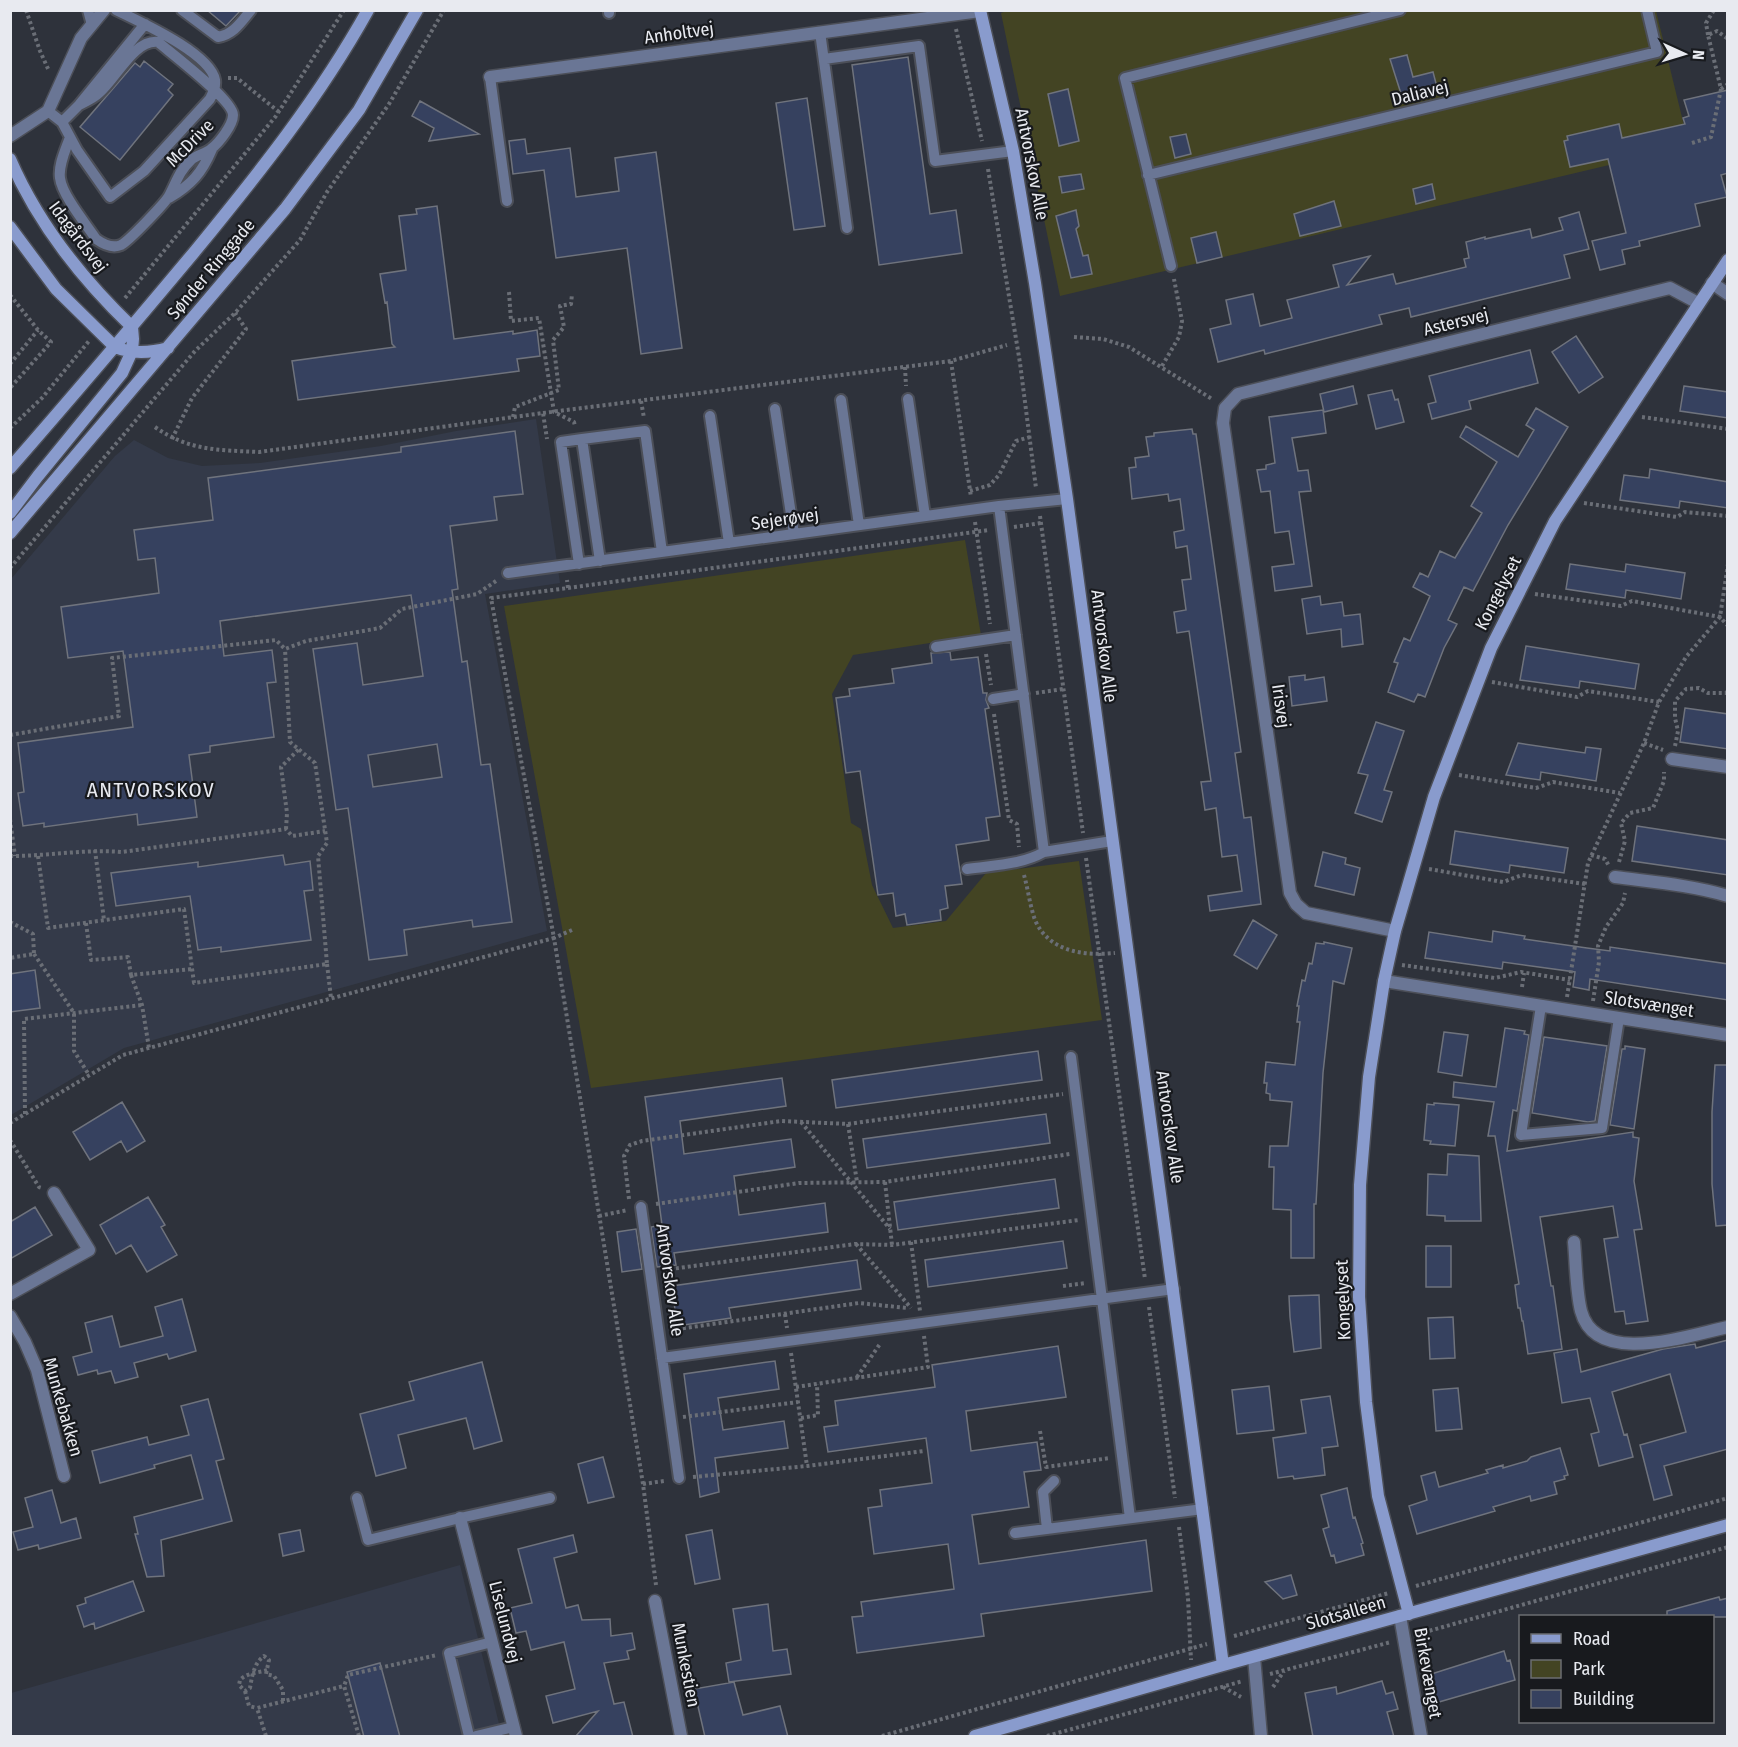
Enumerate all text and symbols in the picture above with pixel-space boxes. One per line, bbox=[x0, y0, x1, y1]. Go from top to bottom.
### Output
street label: Anholtvej bbox=[643, 17, 715, 49]
north arrow bbox=[1654, 24, 1714, 84]
text: N bbox=[1689, 50, 1708, 60]
street label: Daliavej bbox=[1389, 75, 1451, 111]
street label: Antvorskov Alle bbox=[1010, 106, 1054, 222]
street label: McDrive bbox=[162, 114, 219, 171]
street label: Idagårdsvej bbox=[44, 197, 112, 277]
street label: Sønder Ringgade bbox=[162, 214, 260, 324]
street label: Astersvej bbox=[1421, 303, 1491, 341]
street label: Sejerøvej bbox=[750, 503, 820, 535]
street label: Kongelyset bbox=[1470, 552, 1526, 634]
street label: Antvorskov Alle bbox=[1086, 588, 1122, 704]
street label: Irisvej bbox=[1267, 683, 1295, 729]
district label: ANTVORSKOV bbox=[87, 777, 215, 803]
street label: Slotsvænget bbox=[1603, 986, 1695, 1022]
street label: Antvorskov Alle bbox=[1151, 1069, 1189, 1185]
street label: Antvorskov Alle bbox=[651, 1222, 689, 1338]
street label: Kongelyset bbox=[1331, 1259, 1355, 1340]
street label: Munkebakken bbox=[38, 1355, 88, 1459]
street label: Liselundvej bbox=[484, 1579, 526, 1665]
street label: Slotsalleen bbox=[1304, 1591, 1388, 1635]
legend bbox=[1519, 1615, 1714, 1723]
street label: Munkestien bbox=[667, 1621, 705, 1709]
street label: Birkevænget bbox=[1409, 1626, 1447, 1720]
text: Road bbox=[1573, 1628, 1610, 1650]
text: Park bbox=[1573, 1658, 1606, 1680]
text: Building bbox=[1573, 1688, 1634, 1710]

